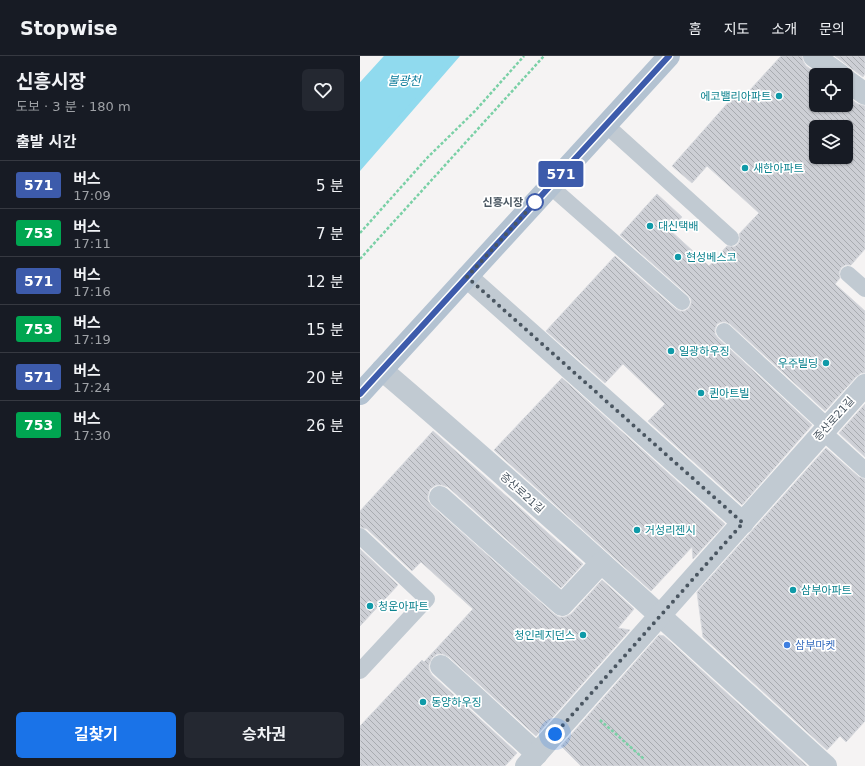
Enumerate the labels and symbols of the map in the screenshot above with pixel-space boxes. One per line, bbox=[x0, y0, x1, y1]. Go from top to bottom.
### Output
water label: 불광천 bbox=[387, 74, 423, 88]
place label: 에코밸리아파트 bbox=[700, 90, 771, 103]
marker: 에코밸리아파트 bbox=[774, 91, 784, 101]
line badge: 571 bbox=[538, 161, 584, 187]
place label: 새한아파트 bbox=[753, 162, 804, 175]
marker: 새한아파트 bbox=[740, 163, 750, 173]
marker: 신흥시장 bbox=[526, 193, 544, 211]
place label: 신흥시장 bbox=[483, 196, 523, 209]
place label: 대신택배 bbox=[658, 220, 698, 233]
marker: 대신택배 bbox=[645, 221, 655, 231]
place label: 현성베스코 bbox=[686, 251, 737, 264]
marker: 현성베스코 bbox=[673, 252, 683, 262]
place label: 일광하우징 bbox=[679, 345, 730, 358]
marker: 일광하우징 bbox=[666, 346, 676, 356]
place label: 우주빌딩 bbox=[778, 357, 818, 370]
marker: 우주빌딩 bbox=[821, 358, 831, 368]
place label: 퀸아트빌 bbox=[709, 387, 749, 400]
marker: 퀸아트빌 bbox=[696, 388, 706, 398]
street label: 증산로21길 bbox=[811, 394, 857, 444]
street label: 증산로21길 bbox=[497, 470, 547, 516]
place label: 거성리젠시 bbox=[645, 524, 696, 537]
marker: 거성리젠시 bbox=[632, 525, 642, 535]
place label: 삼부아파트 bbox=[801, 584, 852, 597]
marker: 삼부아파트 bbox=[788, 585, 798, 595]
place label: 청운아파트 bbox=[378, 600, 429, 613]
marker: 청운아파트 bbox=[365, 601, 375, 611]
place label: 청인레지던스 bbox=[514, 629, 575, 642]
marker: 청인레지던스 bbox=[578, 630, 588, 640]
place label: 삼부마켓 bbox=[795, 639, 835, 652]
marker: 삼부마켓 bbox=[782, 640, 792, 650]
place label: 동양하우징 bbox=[431, 696, 482, 709]
marker: 동양하우징 bbox=[418, 697, 428, 707]
your location bbox=[545, 724, 565, 744]

